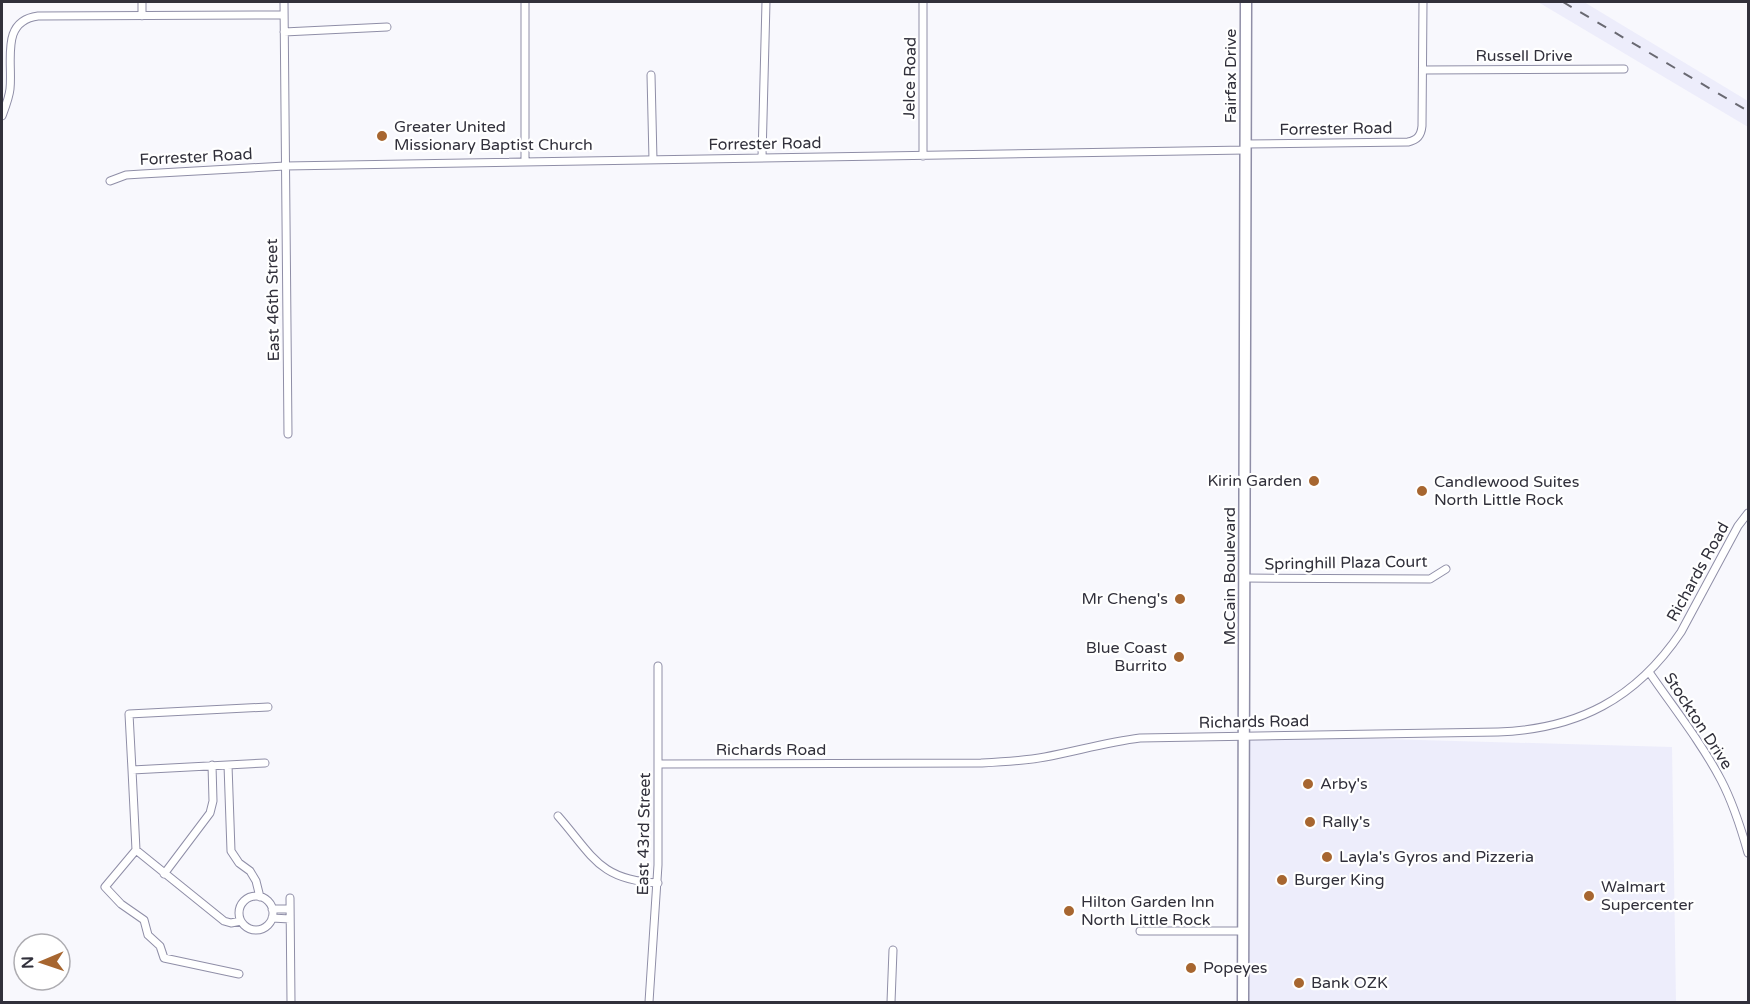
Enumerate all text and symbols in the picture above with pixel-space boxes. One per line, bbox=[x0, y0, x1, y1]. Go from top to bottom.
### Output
street label: Fairfax Drive bbox=[1221, 29, 1241, 123]
street label: Jelce Road bbox=[899, 37, 921, 119]
street label: Russell Drive bbox=[1475, 46, 1573, 66]
place label: Greater United Missionary Baptist Church bbox=[394, 117, 593, 155]
street label: Forrester Road bbox=[1279, 118, 1393, 140]
marker: Greater United Missionary Baptist Church bbox=[375, 129, 389, 143]
street label: Forrester Road bbox=[708, 133, 822, 155]
street label: Forrester Road bbox=[139, 144, 253, 170]
street label: East 46th Street bbox=[262, 238, 284, 362]
place label: Kirin Garden bbox=[1207, 471, 1302, 491]
place label: Candlewood Suites North Little Rock bbox=[1434, 472, 1579, 510]
marker: Kirin Garden bbox=[1307, 474, 1321, 488]
marker: Candlewood Suites North Little Rock bbox=[1415, 484, 1429, 498]
street label: McCain Boulevard bbox=[1220, 507, 1240, 645]
street label: Richards Road bbox=[1662, 519, 1734, 625]
street label: Springhill Plaza Court bbox=[1264, 552, 1428, 574]
place label: Mr Cheng's bbox=[1081, 589, 1168, 609]
marker: Mr Cheng's bbox=[1173, 592, 1187, 606]
place label: Blue Coast Burrito bbox=[1086, 638, 1167, 676]
marker: Blue Coast Burrito bbox=[1172, 650, 1186, 664]
street label: Stockton Drive bbox=[1659, 669, 1737, 773]
street label: Richards Road bbox=[1198, 711, 1310, 733]
street label: Richards Road bbox=[716, 740, 826, 760]
street label: East 43rd Street bbox=[633, 772, 655, 896]
place label: Arby's bbox=[1320, 774, 1368, 794]
marker: Arby's bbox=[1301, 777, 1315, 791]
place label: Rally's bbox=[1322, 812, 1370, 832]
marker: Rally's bbox=[1303, 815, 1317, 829]
place label: Layla's Gyros and Pizzeria bbox=[1339, 847, 1534, 867]
marker: Layla's Gyros and Pizzeria bbox=[1320, 850, 1334, 864]
place label: Burger King bbox=[1294, 870, 1385, 890]
marker: Burger King bbox=[1275, 873, 1289, 887]
place label: Walmart Supercenter bbox=[1601, 877, 1695, 915]
marker: Walmart Supercenter bbox=[1582, 889, 1596, 903]
place label: Hilton Garden Inn North Little Rock bbox=[1081, 892, 1214, 930]
marker: Hilton Garden Inn North Little Rock bbox=[1062, 904, 1076, 918]
north arrow bbox=[12, 932, 72, 992]
text: N bbox=[18, 956, 38, 969]
place label: Popeyes bbox=[1203, 958, 1268, 978]
marker: Popeyes bbox=[1184, 961, 1198, 975]
place label: Bank OZK bbox=[1311, 973, 1388, 993]
marker: Bank OZK bbox=[1292, 976, 1306, 990]

